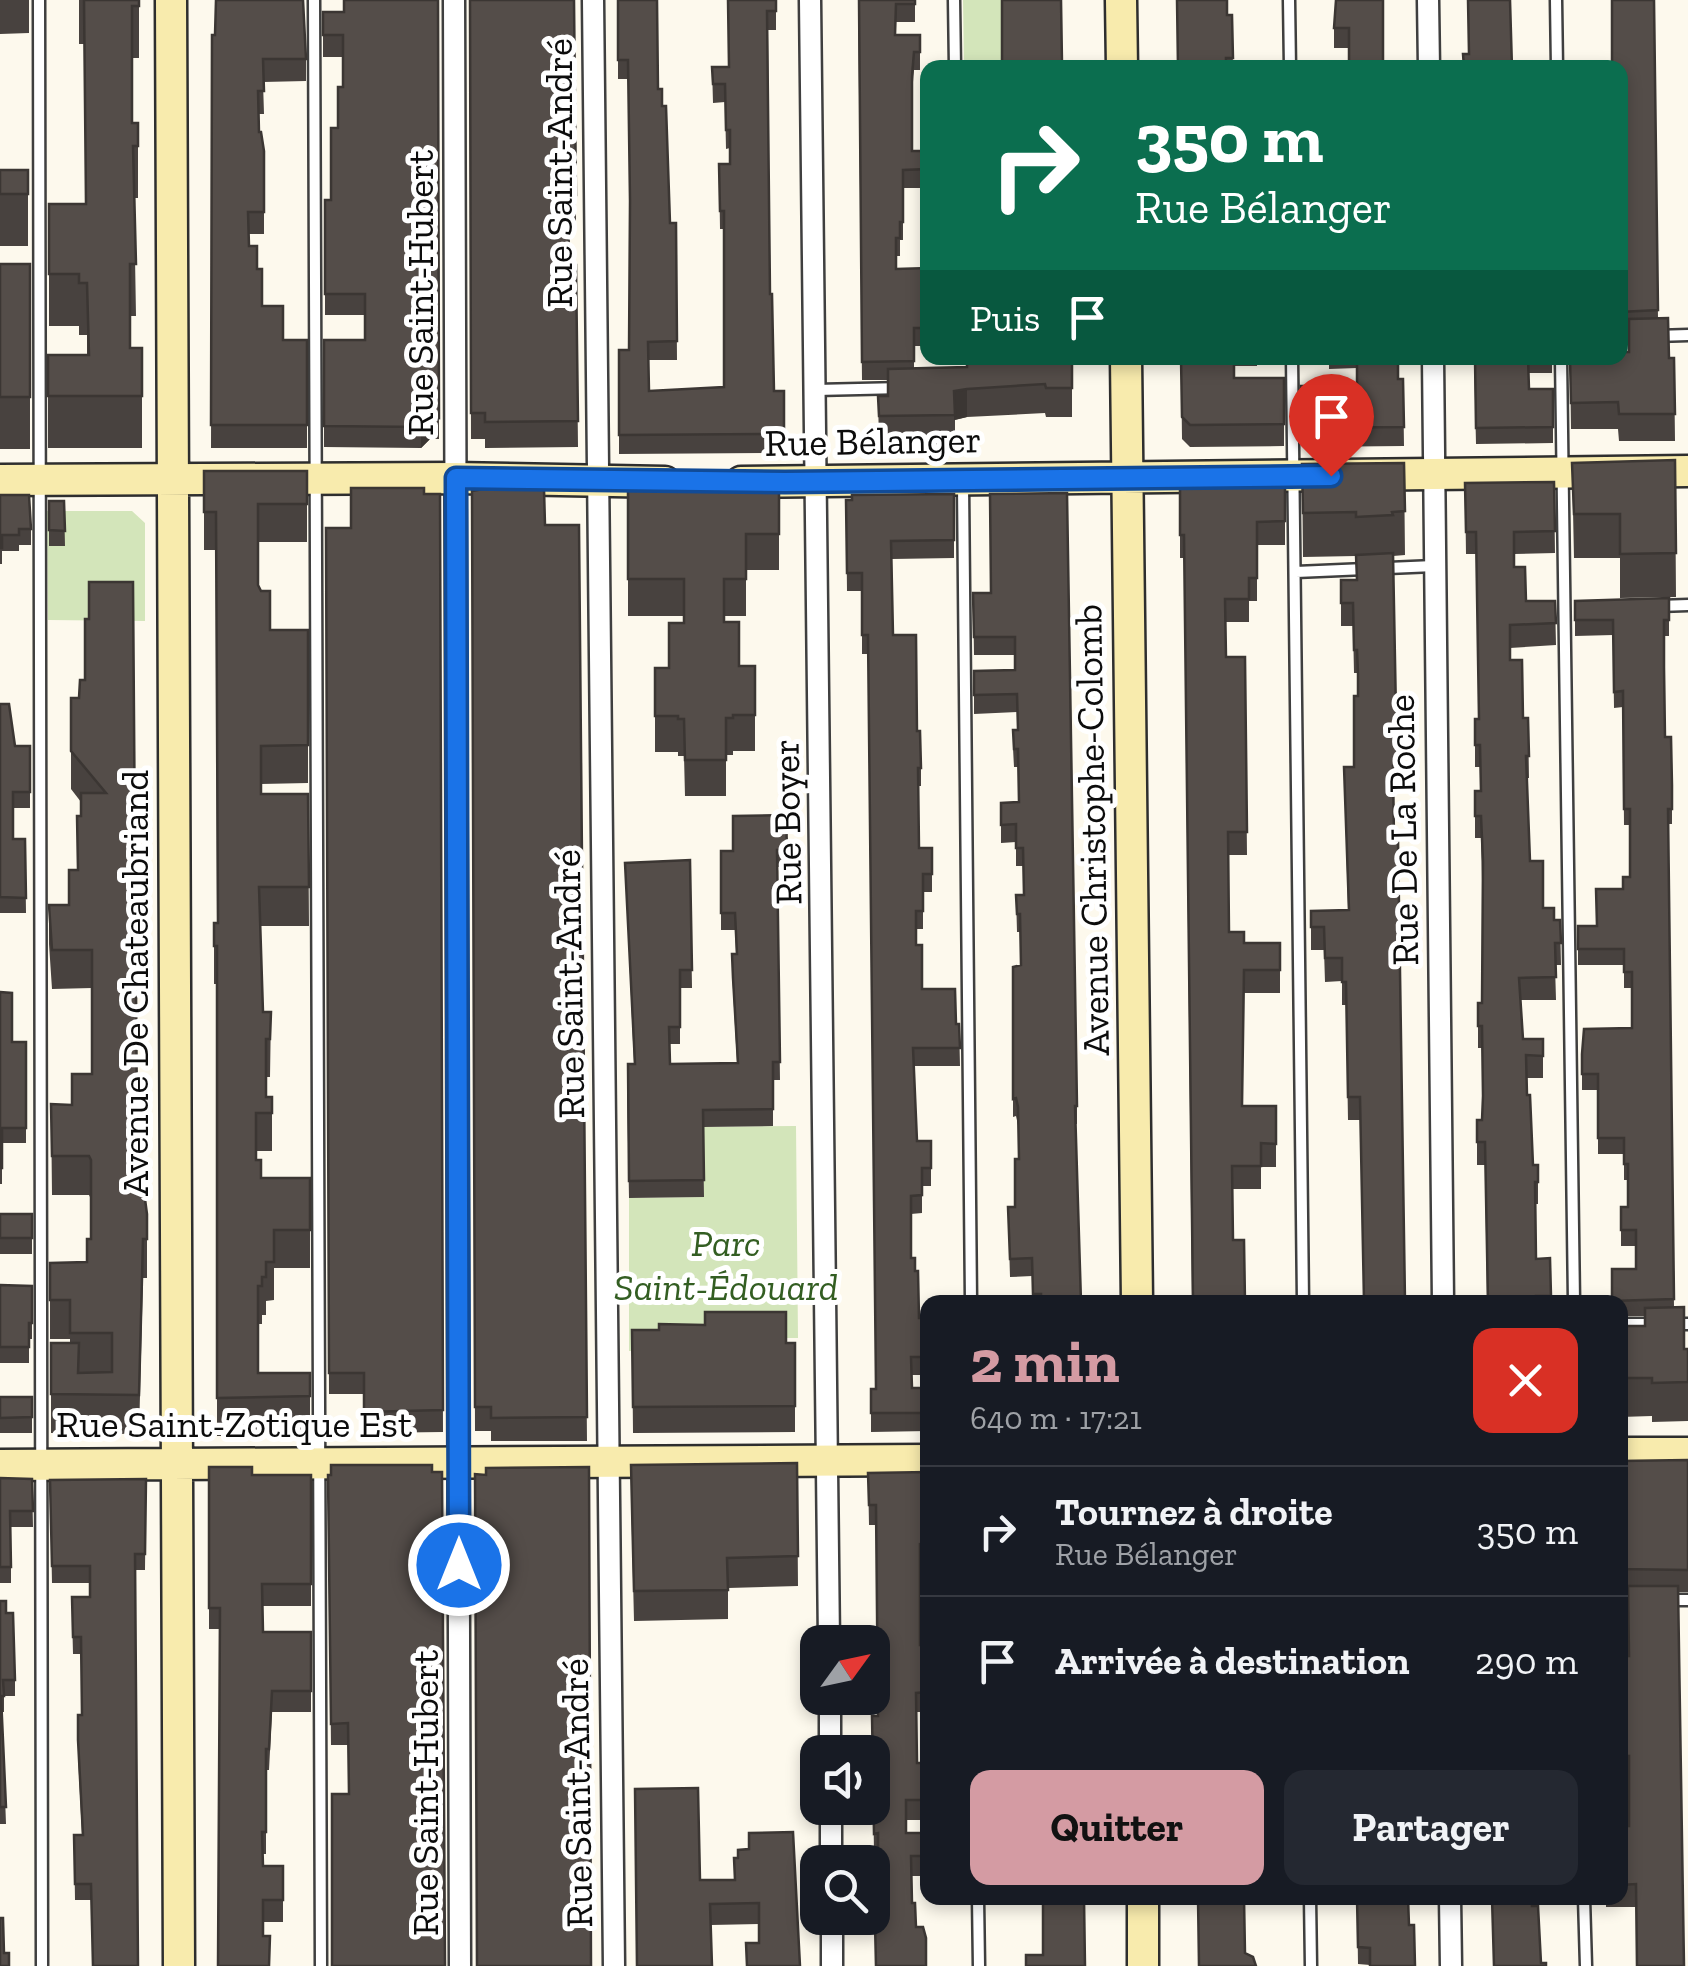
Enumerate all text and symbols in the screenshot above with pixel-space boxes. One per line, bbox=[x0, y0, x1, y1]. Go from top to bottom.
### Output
street label: Rue Saint-André bbox=[536, 38, 582, 308]
text: 350 m bbox=[1135, 96, 1324, 180]
icon: right bbox=[970, 100, 1100, 230]
street label: Rue Saint-Hubert bbox=[397, 150, 443, 436]
text: Rue Bélanger bbox=[1135, 181, 1392, 235]
icon: arrive bbox=[1060, 290, 1115, 345]
text: Puis bbox=[970, 295, 1040, 341]
pin bbox=[1289, 374, 1374, 477]
icon: arrive bbox=[1304, 389, 1359, 444]
street label: Rue Bélanger bbox=[764, 416, 982, 466]
street label: Avenue Christophe-Colomb bbox=[1065, 604, 1119, 1056]
street label: Rue De La Roche bbox=[1378, 694, 1428, 966]
street label: Rue Boyer bbox=[763, 739, 811, 905]
street label: Avenue De Chateaubriand bbox=[112, 770, 158, 1196]
street label: Rue Saint-André bbox=[544, 849, 594, 1119]
park label: Parc Saint-Édouard bbox=[614, 1220, 838, 1310]
text: 2 min bbox=[970, 1325, 1120, 1397]
button: close bbox=[1473, 1328, 1578, 1433]
text: 640 m · 17:21 bbox=[970, 1399, 1142, 1437]
street label: Rue Saint-Zotique Est bbox=[56, 1401, 412, 1447]
text: Tournez à droite bbox=[1055, 1489, 1333, 1535]
icon: right bbox=[970, 1504, 1025, 1559]
text: 350 m bbox=[1477, 1508, 1578, 1554]
position arrow bbox=[407, 1513, 511, 1617]
text: Rue Bélanger bbox=[1055, 1535, 1238, 1573]
north arrow bbox=[800, 1625, 890, 1715]
map controls bbox=[800, 1625, 890, 1935]
icon: arrive bbox=[970, 1634, 1025, 1689]
text: Arrivée à destination bbox=[1055, 1638, 1410, 1684]
text: 290 m bbox=[1475, 1638, 1578, 1684]
street label: Rue Saint-Hubert bbox=[402, 1650, 448, 1936]
street label: Rue Saint-André bbox=[552, 1658, 602, 1928]
button: sound bbox=[800, 1735, 890, 1825]
button: Quitter bbox=[970, 1770, 1264, 1885]
button: Partager bbox=[1284, 1770, 1578, 1885]
button: search bbox=[800, 1845, 890, 1935]

